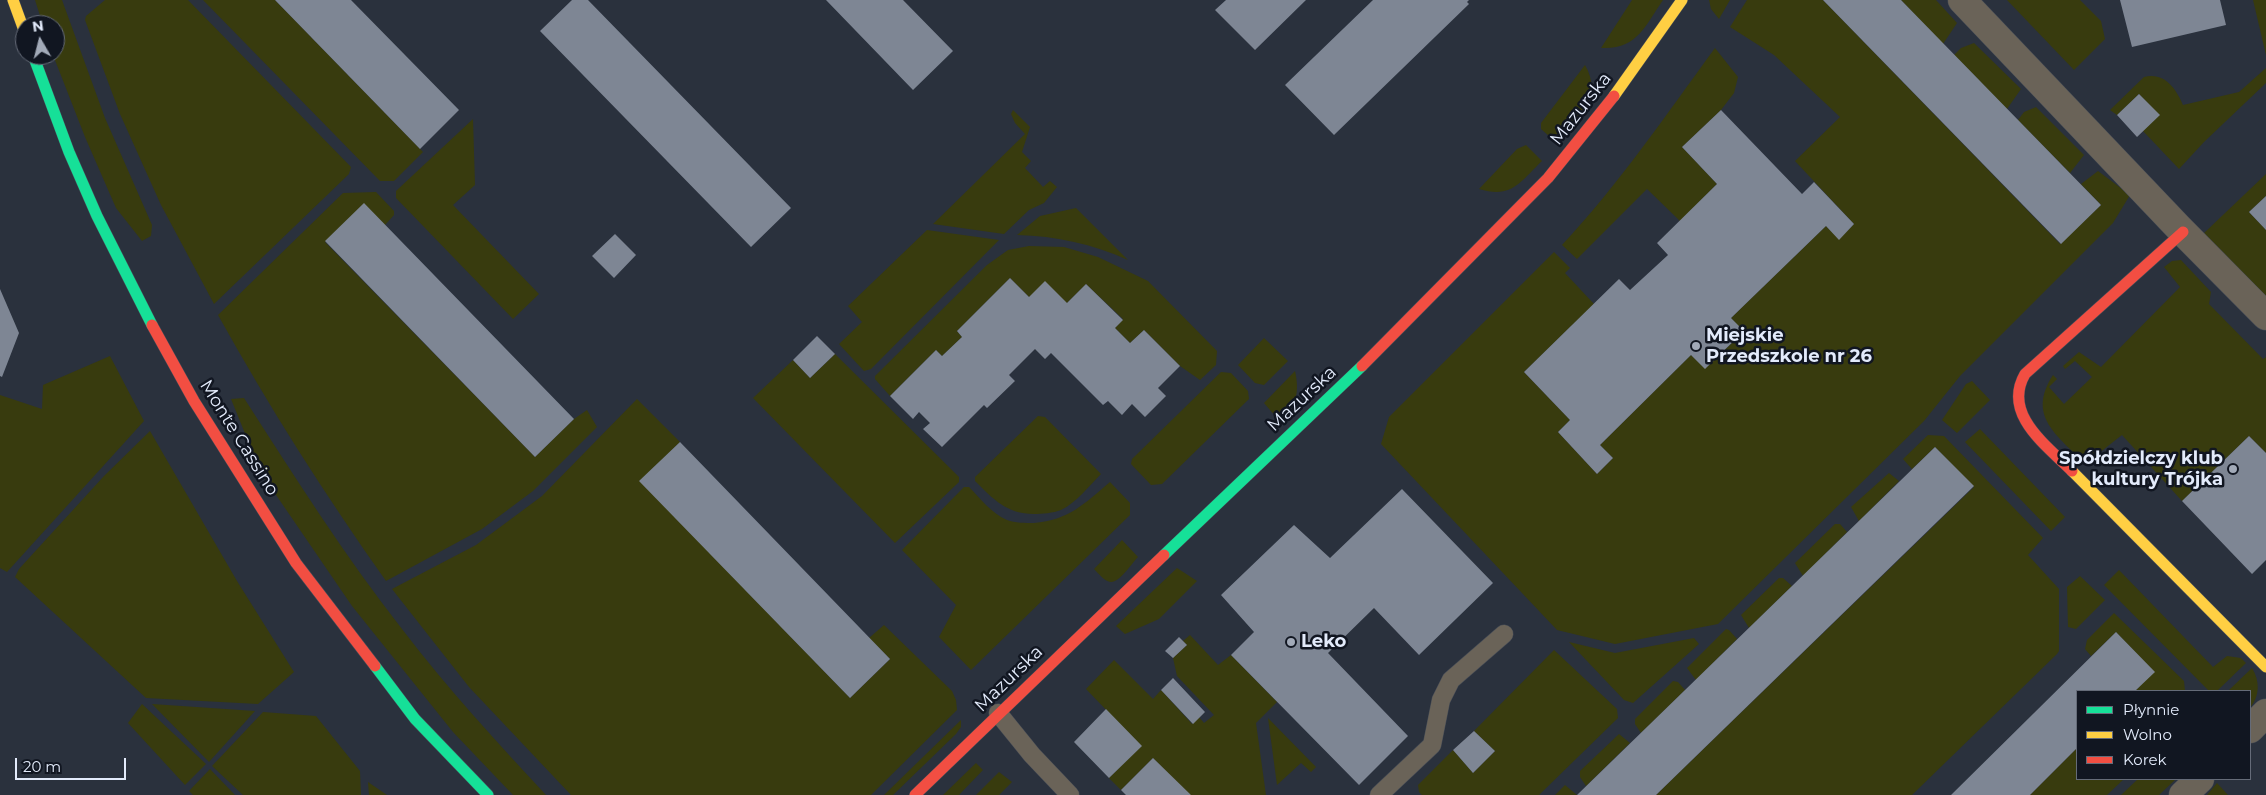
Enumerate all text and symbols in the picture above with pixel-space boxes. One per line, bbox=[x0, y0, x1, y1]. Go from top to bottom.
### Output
north arrow bbox=[15, 15, 65, 65]
text: N bbox=[31, 16, 45, 36]
street label: Mazurska bbox=[1546, 68, 1616, 150]
place label: Miejskie Przedszkole nr 26 bbox=[1706, 325, 1872, 368]
marker: Miejskie Przedszkole nr 26 bbox=[1690, 340, 1702, 352]
street label: Mazurska bbox=[1263, 362, 1341, 436]
street label: Monte Cassino bbox=[195, 376, 283, 500]
place label: Spółdzielczy klub kultury Trójka bbox=[2059, 448, 2223, 490]
marker: Spółdzielczy klub kultury Trójka bbox=[2227, 463, 2239, 475]
place label: Leko bbox=[1301, 631, 1346, 653]
marker: Leko bbox=[1285, 636, 1297, 648]
street label: Mazurska bbox=[970, 641, 1048, 717]
legend bbox=[2076, 690, 2251, 780]
text: Płynnie bbox=[2123, 700, 2179, 719]
text: Wolno bbox=[2123, 725, 2172, 744]
scale bar bbox=[18, 748, 129, 780]
text: Korek bbox=[2123, 750, 2167, 769]
text: 20 m bbox=[23, 757, 61, 776]

